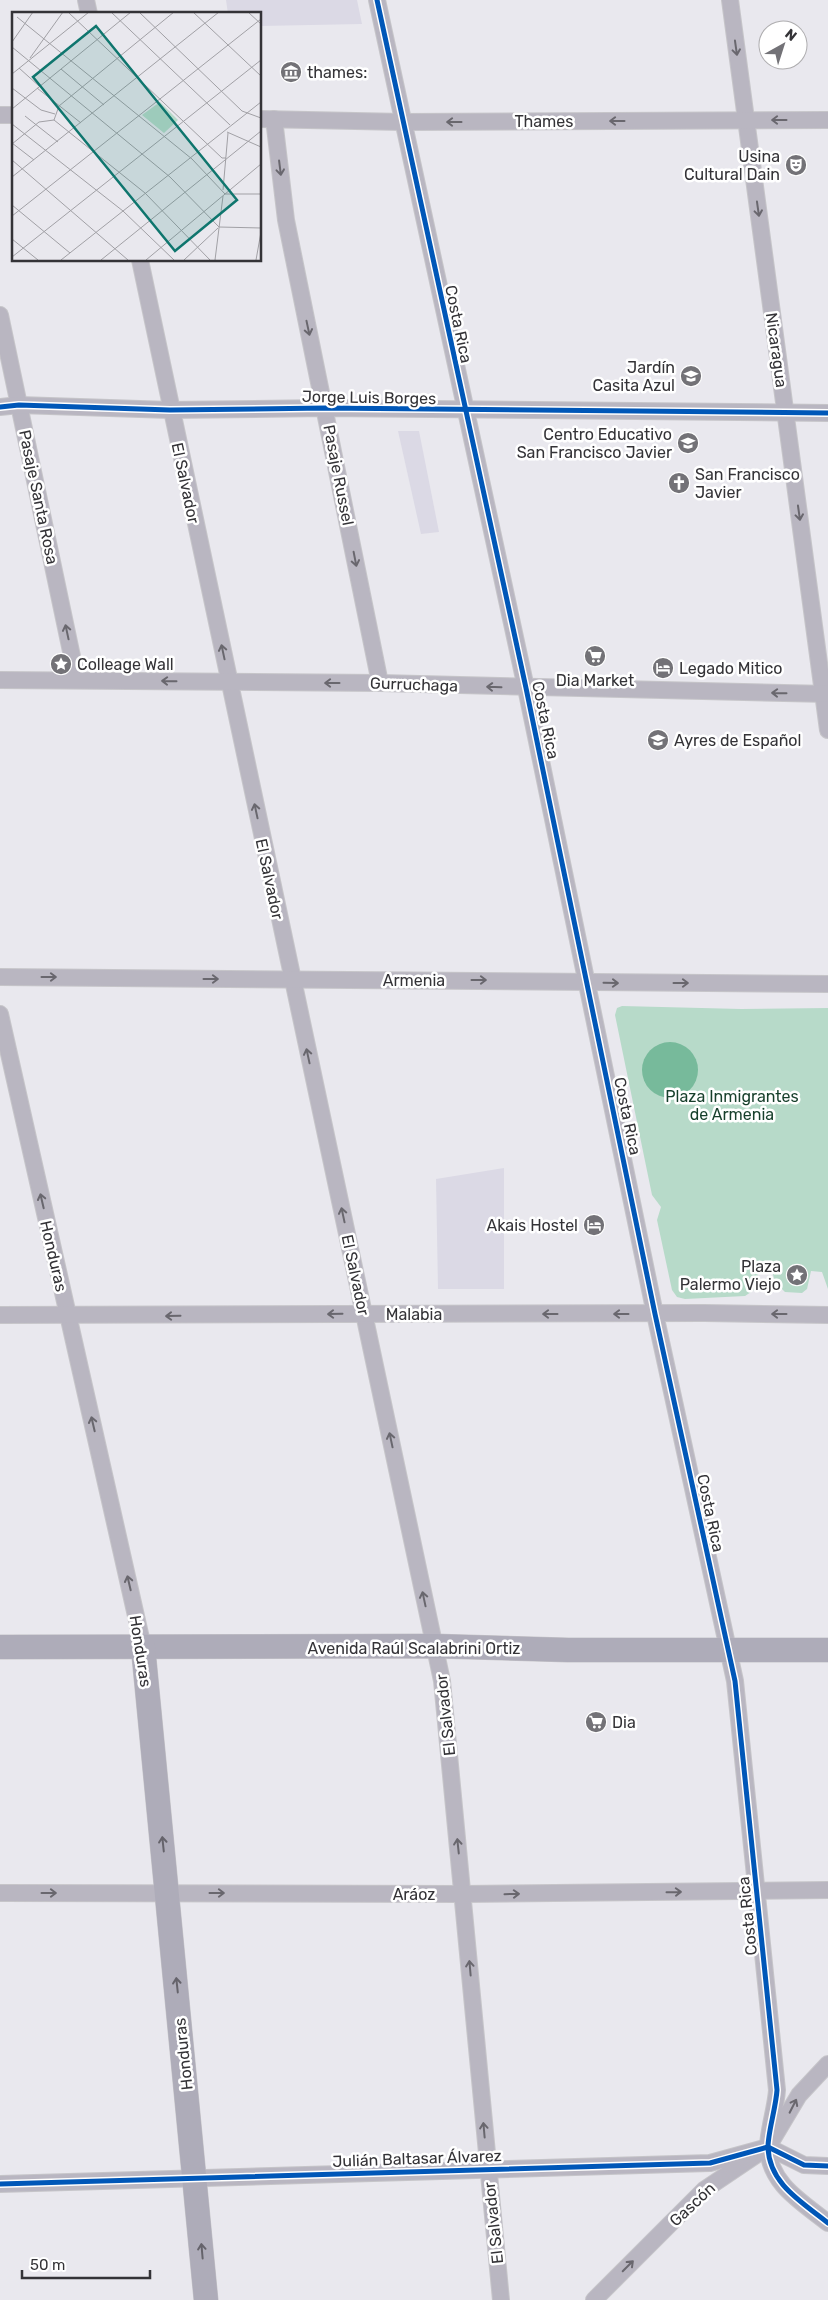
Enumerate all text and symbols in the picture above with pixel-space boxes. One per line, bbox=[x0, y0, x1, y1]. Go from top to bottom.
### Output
inset map bbox=[12, 12, 261, 261]
north arrow bbox=[758, 20, 808, 70]
text: N bbox=[782, 26, 800, 45]
one-way arrow bbox=[732, 40, 742, 56]
museum icon: thames: bbox=[279, 60, 303, 84]
place label: thames: bbox=[307, 63, 367, 82]
street label: Thames bbox=[515, 112, 573, 131]
one-way arrow bbox=[772, 115, 788, 125]
one-way arrow bbox=[609, 116, 626, 126]
one-way arrow bbox=[447, 117, 463, 127]
place label: Usina Cultural Dain bbox=[684, 147, 780, 184]
theatre icon: Usina Cultural Dain bbox=[784, 153, 808, 177]
one-way arrow bbox=[275, 160, 285, 176]
one-way arrow bbox=[753, 201, 763, 217]
street label: Costa Rica bbox=[441, 283, 476, 365]
street label: Nicaragua bbox=[762, 311, 791, 389]
one-way arrow bbox=[304, 319, 314, 335]
place label: Jardín Casita Azul bbox=[593, 358, 675, 395]
school or university icon: Jardín Casita Azul bbox=[679, 364, 703, 388]
street label: Jorge Luis Borges bbox=[302, 387, 436, 408]
street label: Pasaje Russel bbox=[319, 423, 358, 527]
place label: Centro Educativo San Francisco Javier bbox=[517, 425, 672, 462]
street label: Pasaje Santa Rosa bbox=[15, 428, 62, 566]
school or university icon: Centro Educativo San Francisco Javier bbox=[676, 431, 700, 455]
street label: El Salvador bbox=[168, 441, 203, 525]
place label: San Francisco Javier bbox=[695, 465, 800, 502]
church icon: San Francisco Javier bbox=[667, 471, 691, 495]
one-way arrow bbox=[794, 505, 804, 521]
one-way arrow bbox=[351, 550, 361, 566]
one-way arrow bbox=[62, 624, 71, 640]
supermarket icon: Dia Market bbox=[583, 644, 607, 668]
one-way arrow bbox=[217, 645, 227, 661]
place icon: Colleage Wall bbox=[49, 652, 73, 676]
place label: Colleage Wall bbox=[77, 655, 174, 674]
hotel icon: Legado Mitico bbox=[651, 656, 675, 680]
place label: Legado Mitico bbox=[679, 659, 783, 678]
place label: Dia Market bbox=[556, 671, 634, 690]
street label: Gurruchaga bbox=[370, 673, 458, 696]
one-way arrow bbox=[162, 676, 178, 686]
one-way arrow bbox=[324, 678, 340, 688]
street label: Costa Rica bbox=[528, 679, 563, 761]
one-way arrow bbox=[487, 682, 503, 691]
one-way arrow bbox=[772, 688, 788, 698]
school or university icon: Ayres de Español bbox=[646, 728, 670, 752]
place label: Ayres de Español bbox=[674, 731, 801, 750]
one-way arrow bbox=[251, 804, 260, 820]
street label: El Salvador bbox=[252, 837, 287, 921]
street label: Armenia bbox=[383, 971, 445, 990]
one-way arrow bbox=[40, 972, 56, 982]
one-way arrow bbox=[202, 974, 219, 984]
one-way arrow bbox=[470, 976, 486, 985]
one-way arrow bbox=[603, 978, 619, 987]
one-way arrow bbox=[672, 978, 688, 988]
one-way arrow bbox=[303, 1048, 312, 1064]
street label: Costa Rica bbox=[610, 1075, 645, 1157]
park label: Plaza Inmigrantes de Armenia bbox=[665, 1087, 799, 1124]
one-way arrow bbox=[37, 1194, 46, 1210]
one-way arrow bbox=[338, 1207, 347, 1223]
hotel icon: Akais Hostel bbox=[582, 1213, 606, 1237]
place label: Akais Hostel bbox=[487, 1216, 578, 1235]
street label: Honduras bbox=[36, 1219, 71, 1294]
street label: El Salvador bbox=[338, 1233, 373, 1317]
place label: Plaza Palermo Viejo bbox=[680, 1257, 781, 1294]
place icon: Plaza Palermo Viejo bbox=[785, 1263, 809, 1287]
street label: Malabia bbox=[386, 1305, 442, 1324]
one-way arrow bbox=[328, 1309, 344, 1319]
one-way arrow bbox=[543, 1309, 559, 1319]
one-way arrow bbox=[613, 1309, 629, 1319]
one-way arrow bbox=[772, 1309, 788, 1319]
one-way arrow bbox=[165, 1311, 182, 1321]
one-way arrow bbox=[88, 1417, 97, 1433]
one-way arrow bbox=[386, 1432, 396, 1448]
street label: Costa Rica bbox=[693, 1472, 728, 1554]
one-way arrow bbox=[124, 1575, 133, 1591]
one-way arrow bbox=[419, 1591, 429, 1607]
street label: Honduras bbox=[125, 1614, 156, 1688]
street label: Avenida Raúl Scalabrini Ortiz bbox=[308, 1639, 520, 1658]
street label: El Salvador bbox=[432, 1673, 459, 1757]
supermarket icon: Dia bbox=[584, 1710, 608, 1734]
place label: Dia bbox=[612, 1713, 636, 1732]
one-way arrow bbox=[158, 1836, 168, 1852]
one-way arrow bbox=[453, 1838, 463, 1854]
street label: Costa Rica bbox=[734, 1876, 761, 1956]
street label: Aráoz bbox=[393, 1885, 435, 1904]
one-way arrow bbox=[666, 1887, 682, 1897]
one-way arrow bbox=[40, 1888, 56, 1898]
one-way arrow bbox=[208, 1888, 224, 1898]
one-way arrow bbox=[503, 1889, 519, 1899]
one-way arrow bbox=[465, 1960, 474, 1976]
one-way arrow bbox=[172, 1977, 182, 1993]
street label: Honduras bbox=[170, 2017, 197, 2091]
one-way arrow bbox=[789, 2099, 798, 2114]
one-way arrow bbox=[480, 2122, 489, 2138]
street label: Julián Baltasar Álvarez bbox=[332, 2146, 502, 2171]
street label: Gascón bbox=[666, 2178, 719, 2230]
street label: El Salvador bbox=[480, 2181, 507, 2265]
one-way arrow bbox=[197, 2244, 207, 2260]
scale bar bbox=[22, 2248, 150, 2280]
text: 50 m bbox=[30, 2256, 65, 2274]
one-way arrow bbox=[622, 2259, 634, 2272]

